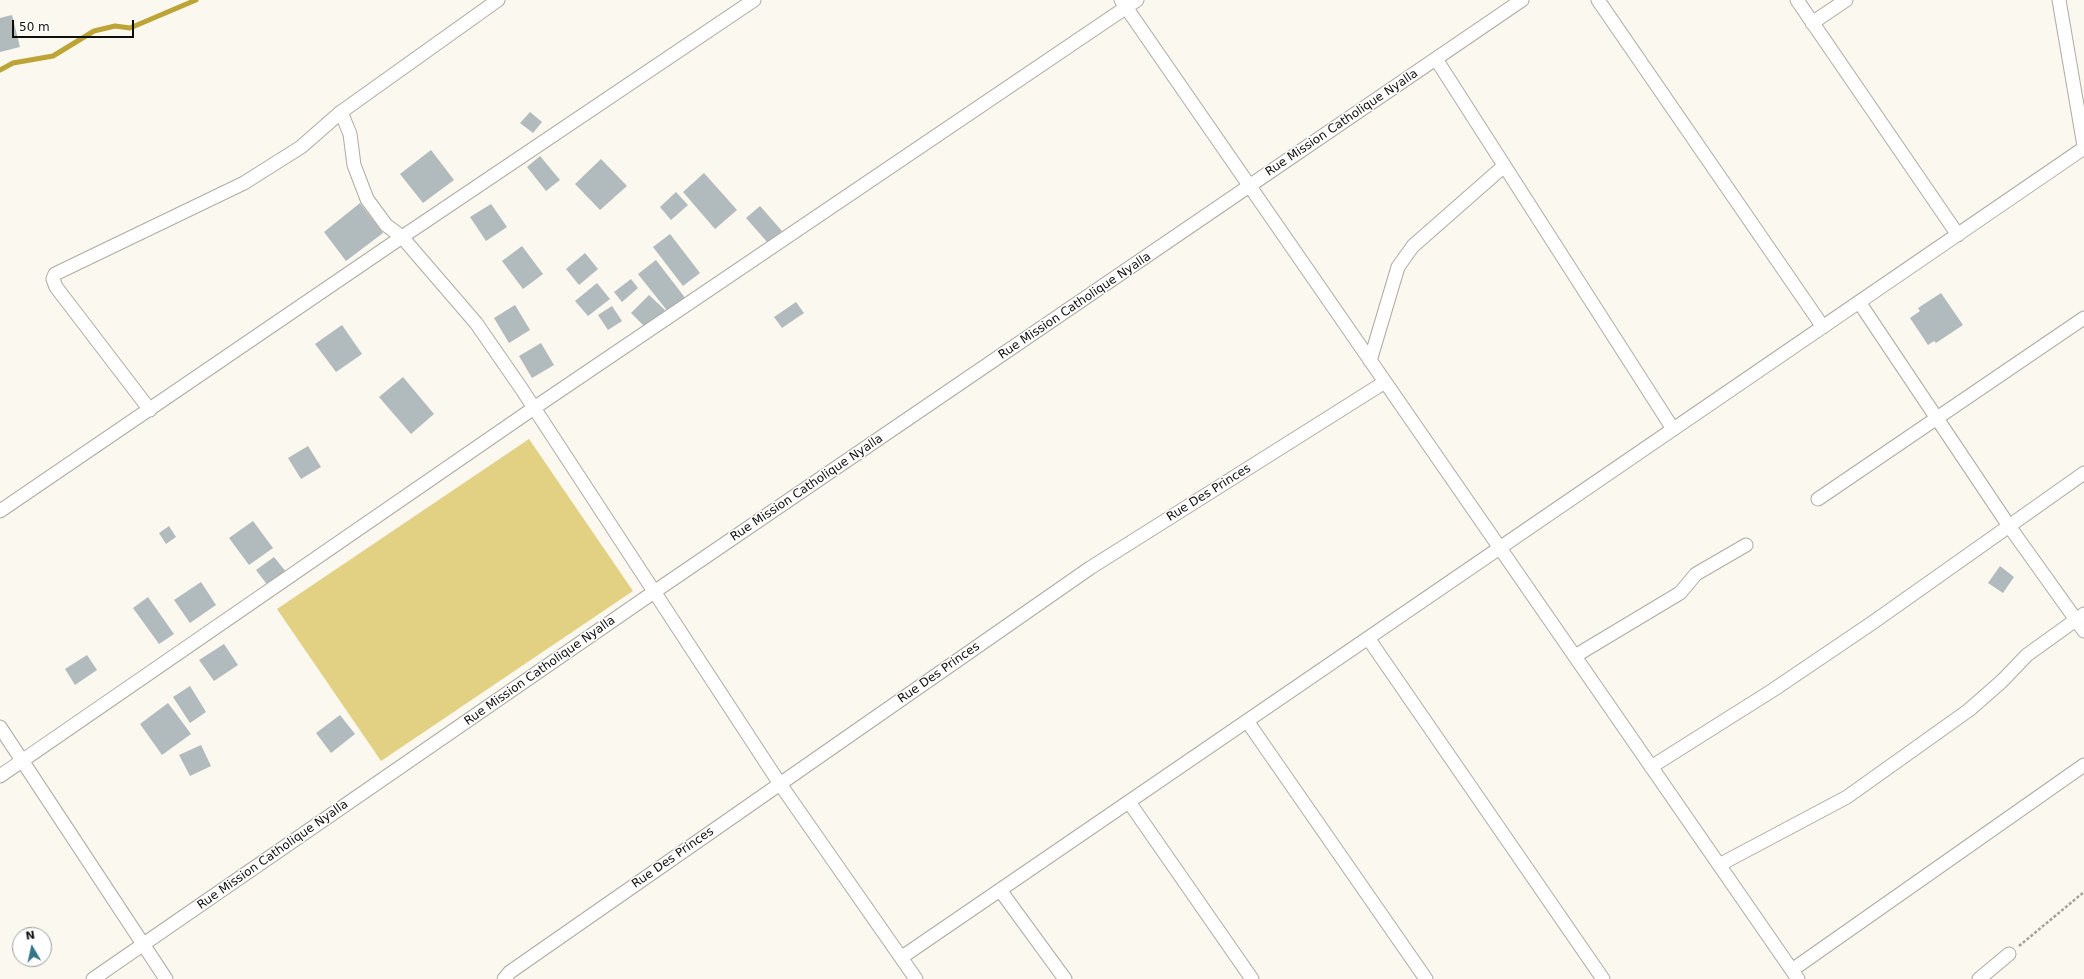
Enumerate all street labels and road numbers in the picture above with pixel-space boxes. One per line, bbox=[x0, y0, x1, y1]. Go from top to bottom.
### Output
street label: Rue Mission Catholique Nyalla bbox=[1263, 66, 1421, 180]
street label: Rue Mission Catholique Nyalla bbox=[996, 249, 1154, 363]
street label: Rue Mission Catholique Nyalla bbox=[728, 431, 886, 545]
street label: Rue Des Princes bbox=[1164, 461, 1254, 525]
street label: Rue Mission Catholique Nyalla bbox=[462, 613, 618, 729]
street label: Rue Des Princes bbox=[895, 639, 983, 707]
street label: Rue Mission Catholique Nyalla bbox=[195, 797, 351, 913]
street label: Rue Des Princes bbox=[629, 824, 717, 892]

